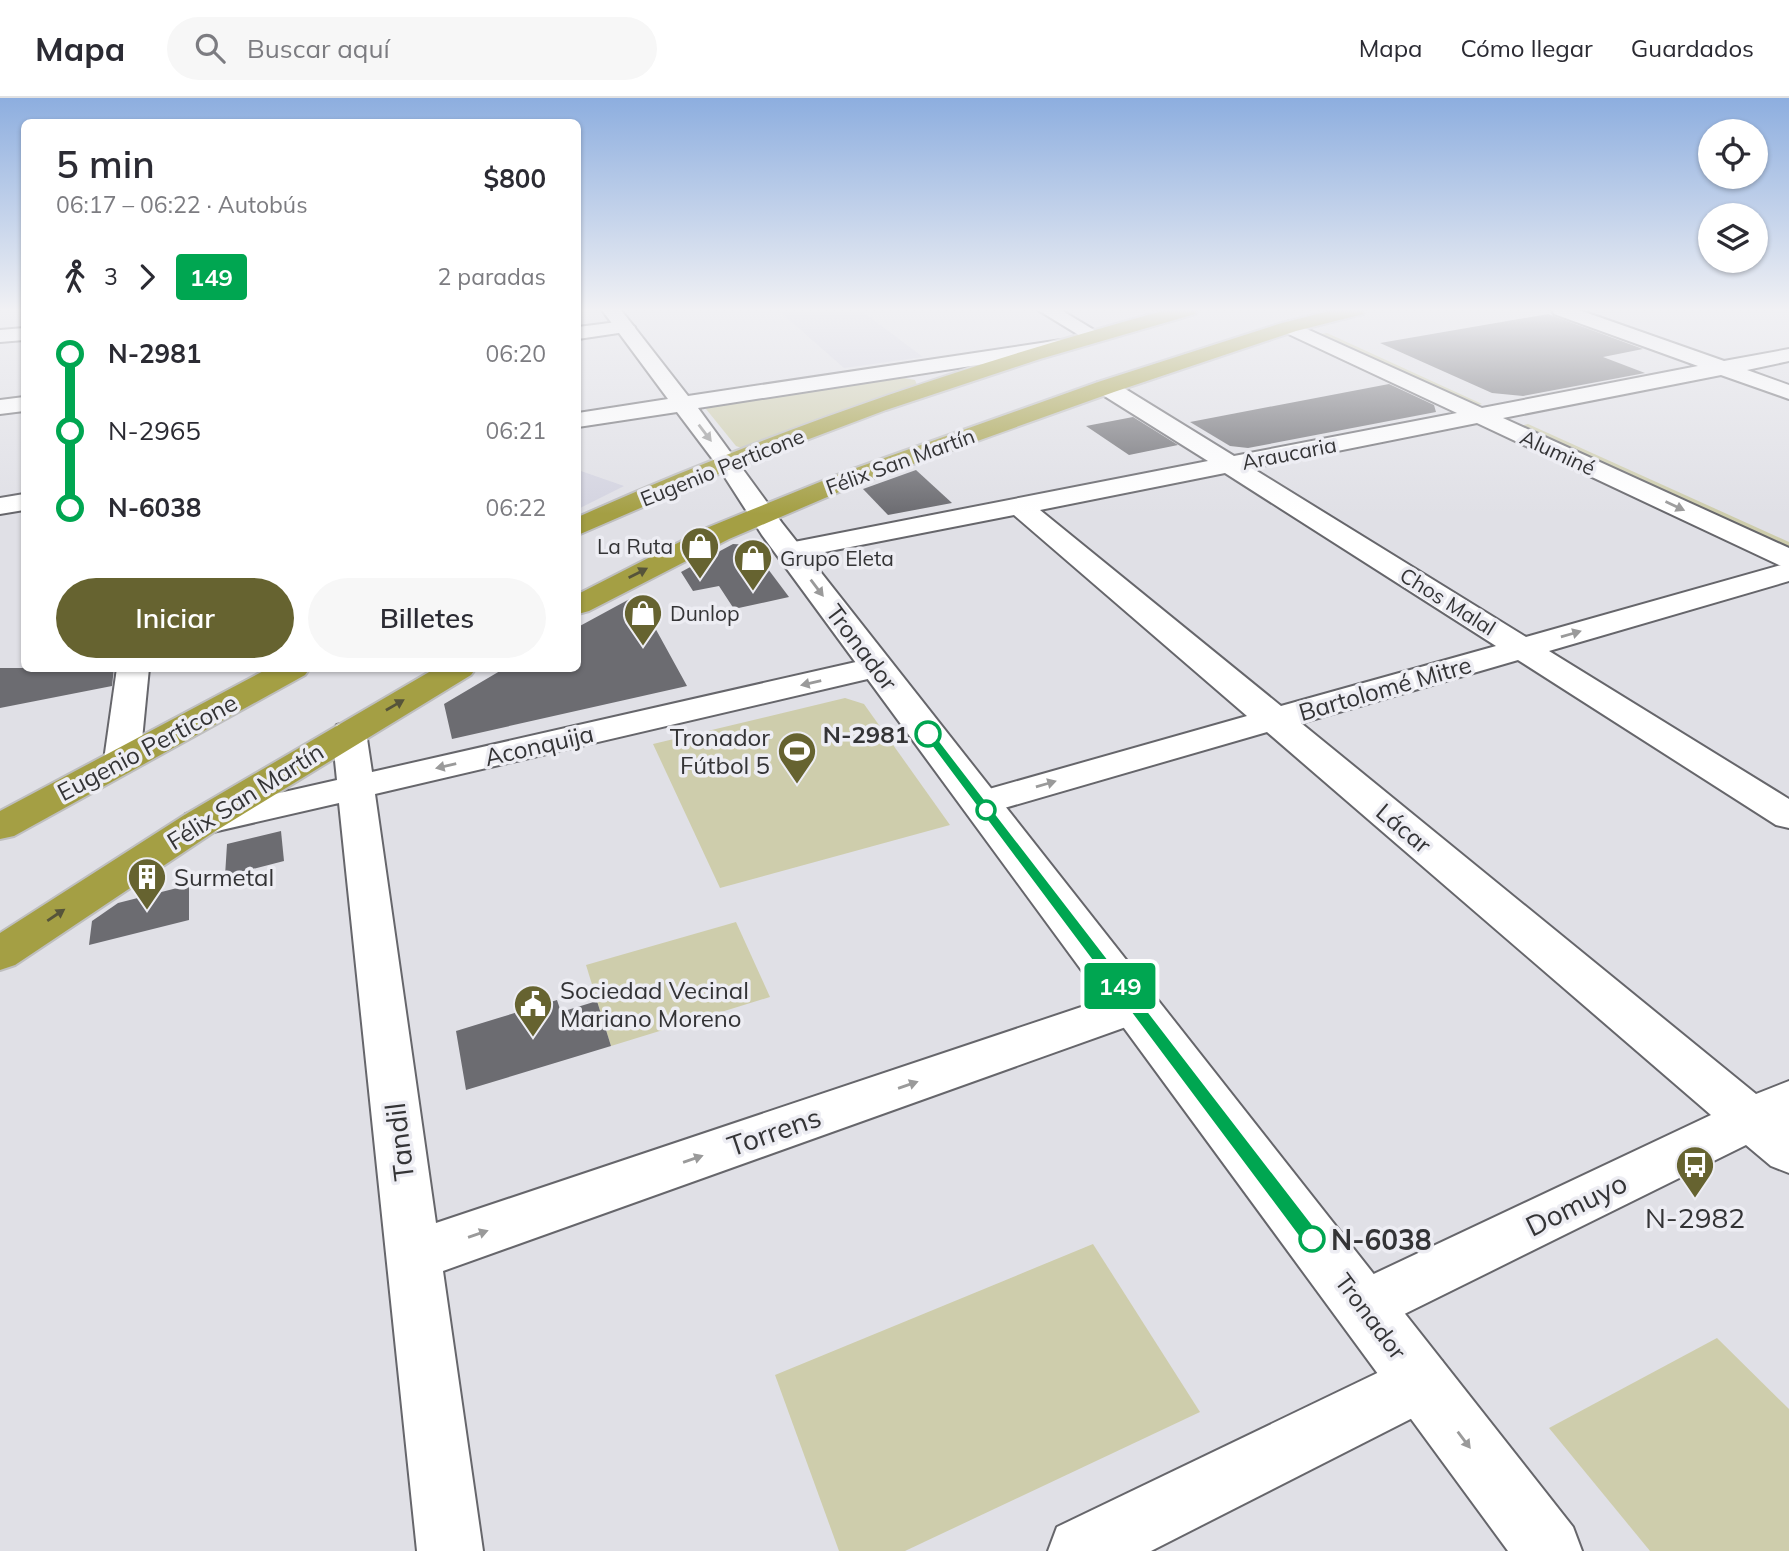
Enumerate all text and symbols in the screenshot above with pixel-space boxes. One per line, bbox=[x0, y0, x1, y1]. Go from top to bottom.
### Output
search box bbox=[167, 17, 657, 80]
text: Mapa bbox=[35, 28, 125, 69]
icon: search bbox=[191, 29, 229, 67]
text: Buscar aquí bbox=[247, 32, 390, 65]
text: Mapa bbox=[1359, 33, 1422, 63]
text: Cómo llegar bbox=[1460, 33, 1593, 63]
text: Guardados bbox=[1631, 33, 1754, 63]
map controls bbox=[1698, 119, 1768, 273]
button: locate bbox=[1698, 119, 1768, 189]
text: 5 min bbox=[56, 140, 155, 188]
text: $800 bbox=[484, 162, 546, 195]
text: 06:17 – 06:22 · Autobús bbox=[56, 190, 308, 219]
button: layers bbox=[1698, 203, 1768, 273]
icon: walk bbox=[56, 258, 94, 296]
icon: forward bbox=[128, 258, 166, 296]
text: 3 bbox=[104, 262, 118, 291]
text: 149 bbox=[190, 262, 233, 292]
text: 2 paradas bbox=[438, 262, 546, 291]
text: N-2981 bbox=[108, 337, 201, 370]
text: 06:20 bbox=[486, 339, 546, 368]
text: N-2965 bbox=[108, 414, 201, 447]
text: 06:21 bbox=[486, 416, 546, 445]
street label: Eugenio Perticone bbox=[636, 422, 808, 512]
street label: Félix San Martín bbox=[822, 422, 978, 500]
street label: Aluminé bbox=[1516, 423, 1600, 481]
one-way arrow bbox=[697, 424, 711, 442]
street label: Araucaria bbox=[1239, 431, 1339, 475]
text: N-6038 bbox=[108, 491, 201, 524]
text: 06:22 bbox=[486, 493, 546, 522]
one-way arrow bbox=[1665, 501, 1685, 512]
shop icon: La Ruta bbox=[679, 525, 721, 580]
place label: La Ruta bbox=[597, 533, 673, 559]
shop icon: Grupo Eleta bbox=[732, 537, 774, 592]
place label: Grupo Eleta bbox=[780, 545, 894, 571]
street label: Chos Malal bbox=[1395, 561, 1501, 641]
one-way arrow bbox=[628, 568, 648, 579]
button: Iniciar bbox=[56, 578, 294, 658]
button: Billetes bbox=[308, 578, 546, 658]
one-way arrow bbox=[810, 579, 824, 597]
shop icon: Dunlop bbox=[622, 592, 664, 647]
street label: Tronador bbox=[820, 598, 904, 696]
place label: Dunlop bbox=[670, 600, 740, 626]
one-way arrow bbox=[1561, 629, 1582, 639]
street label: Bartolomé Mitre bbox=[1295, 649, 1475, 727]
one-way arrow bbox=[800, 677, 822, 688]
street label: Eugenio Perticone bbox=[52, 687, 242, 807]
one-way arrow bbox=[386, 699, 405, 711]
street label: Aconquija bbox=[482, 718, 596, 772]
place label: N-2981 bbox=[823, 719, 909, 749]
marker: N-2981 bbox=[915, 721, 941, 747]
place label: Tronador Fútbol 5 bbox=[670, 722, 770, 780]
sports icon: Tronador Fútbol 5 bbox=[776, 730, 818, 785]
street label: Félix San Martín bbox=[161, 736, 329, 856]
one-way arrow bbox=[435, 761, 457, 772]
one-way arrow bbox=[1035, 778, 1057, 789]
street label: Lácar bbox=[1370, 796, 1438, 860]
unlabelled marker bbox=[976, 800, 996, 820]
building icon: Surmetal bbox=[126, 856, 168, 911]
place label: Surmetal bbox=[174, 862, 274, 892]
one-way arrow bbox=[47, 909, 66, 922]
line badge: 149 bbox=[1080, 963, 1160, 1009]
text: 149 bbox=[1098, 971, 1142, 1001]
place label: Sociedad Vecinal Mariano Moreno bbox=[560, 975, 749, 1033]
public building icon: Sociedad Vecinal Mariano Moreno bbox=[512, 983, 554, 1038]
one-way arrow bbox=[897, 1079, 918, 1090]
street label: Torrens bbox=[723, 1099, 825, 1163]
street label: Tandil bbox=[377, 1101, 421, 1183]
bus stop icon: N-2982 bbox=[1674, 1144, 1716, 1199]
one-way arrow bbox=[682, 1153, 703, 1164]
street label: Domuyo bbox=[1520, 1165, 1632, 1243]
place label: N-2982 bbox=[1645, 1200, 1745, 1235]
place label: N-6038 bbox=[1331, 1222, 1432, 1257]
marker: N-6038 bbox=[1299, 1226, 1325, 1252]
one-way arrow bbox=[467, 1228, 488, 1239]
street label: Tronador bbox=[1329, 1267, 1413, 1365]
one-way arrow bbox=[1457, 1430, 1472, 1448]

